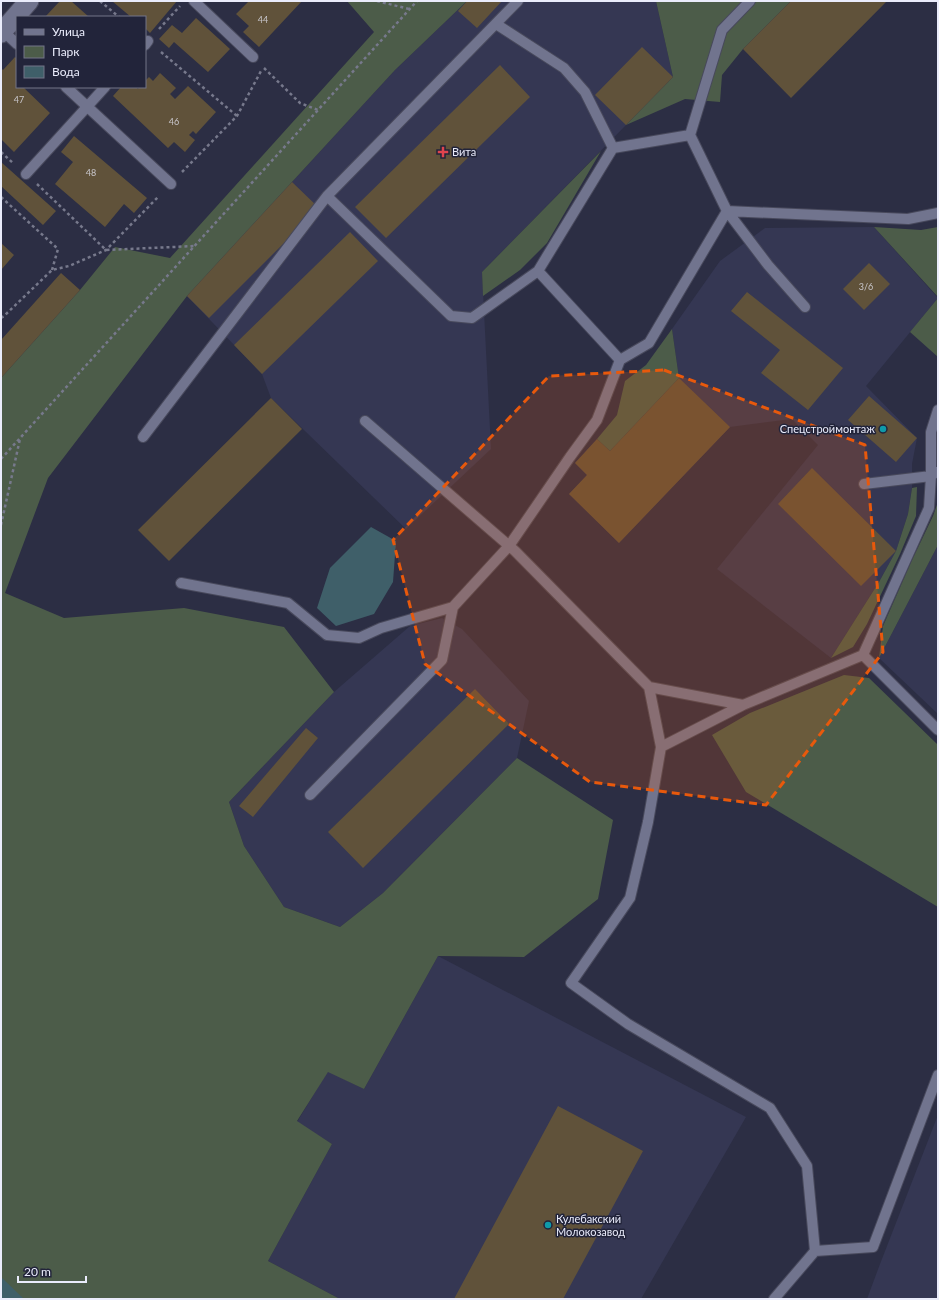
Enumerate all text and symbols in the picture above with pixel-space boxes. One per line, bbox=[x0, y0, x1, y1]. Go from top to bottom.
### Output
house number: 44 bbox=[258, 14, 268, 25]
legend bbox=[16, 16, 146, 88]
text: Улица bbox=[52, 24, 85, 39]
text: Парк bbox=[52, 44, 80, 59]
text: Вода bbox=[52, 64, 80, 79]
house number: 47 bbox=[14, 94, 24, 105]
house number: 46 bbox=[169, 116, 179, 127]
place label: Вита bbox=[452, 145, 476, 158]
marker: Вита bbox=[437, 146, 449, 158]
house number: 48 bbox=[86, 167, 96, 178]
house number: 3/6 bbox=[859, 281, 873, 292]
place label: Спецстроймонтаж bbox=[780, 422, 875, 435]
marker: Спецстроймонтаж bbox=[878, 424, 888, 434]
place label: Кулебакский Молокозавод bbox=[556, 1212, 625, 1238]
marker: Кулебакский Молокозавод bbox=[543, 1220, 553, 1230]
scale bar bbox=[18, 1258, 86, 1284]
text: 20 m bbox=[24, 1264, 51, 1279]

